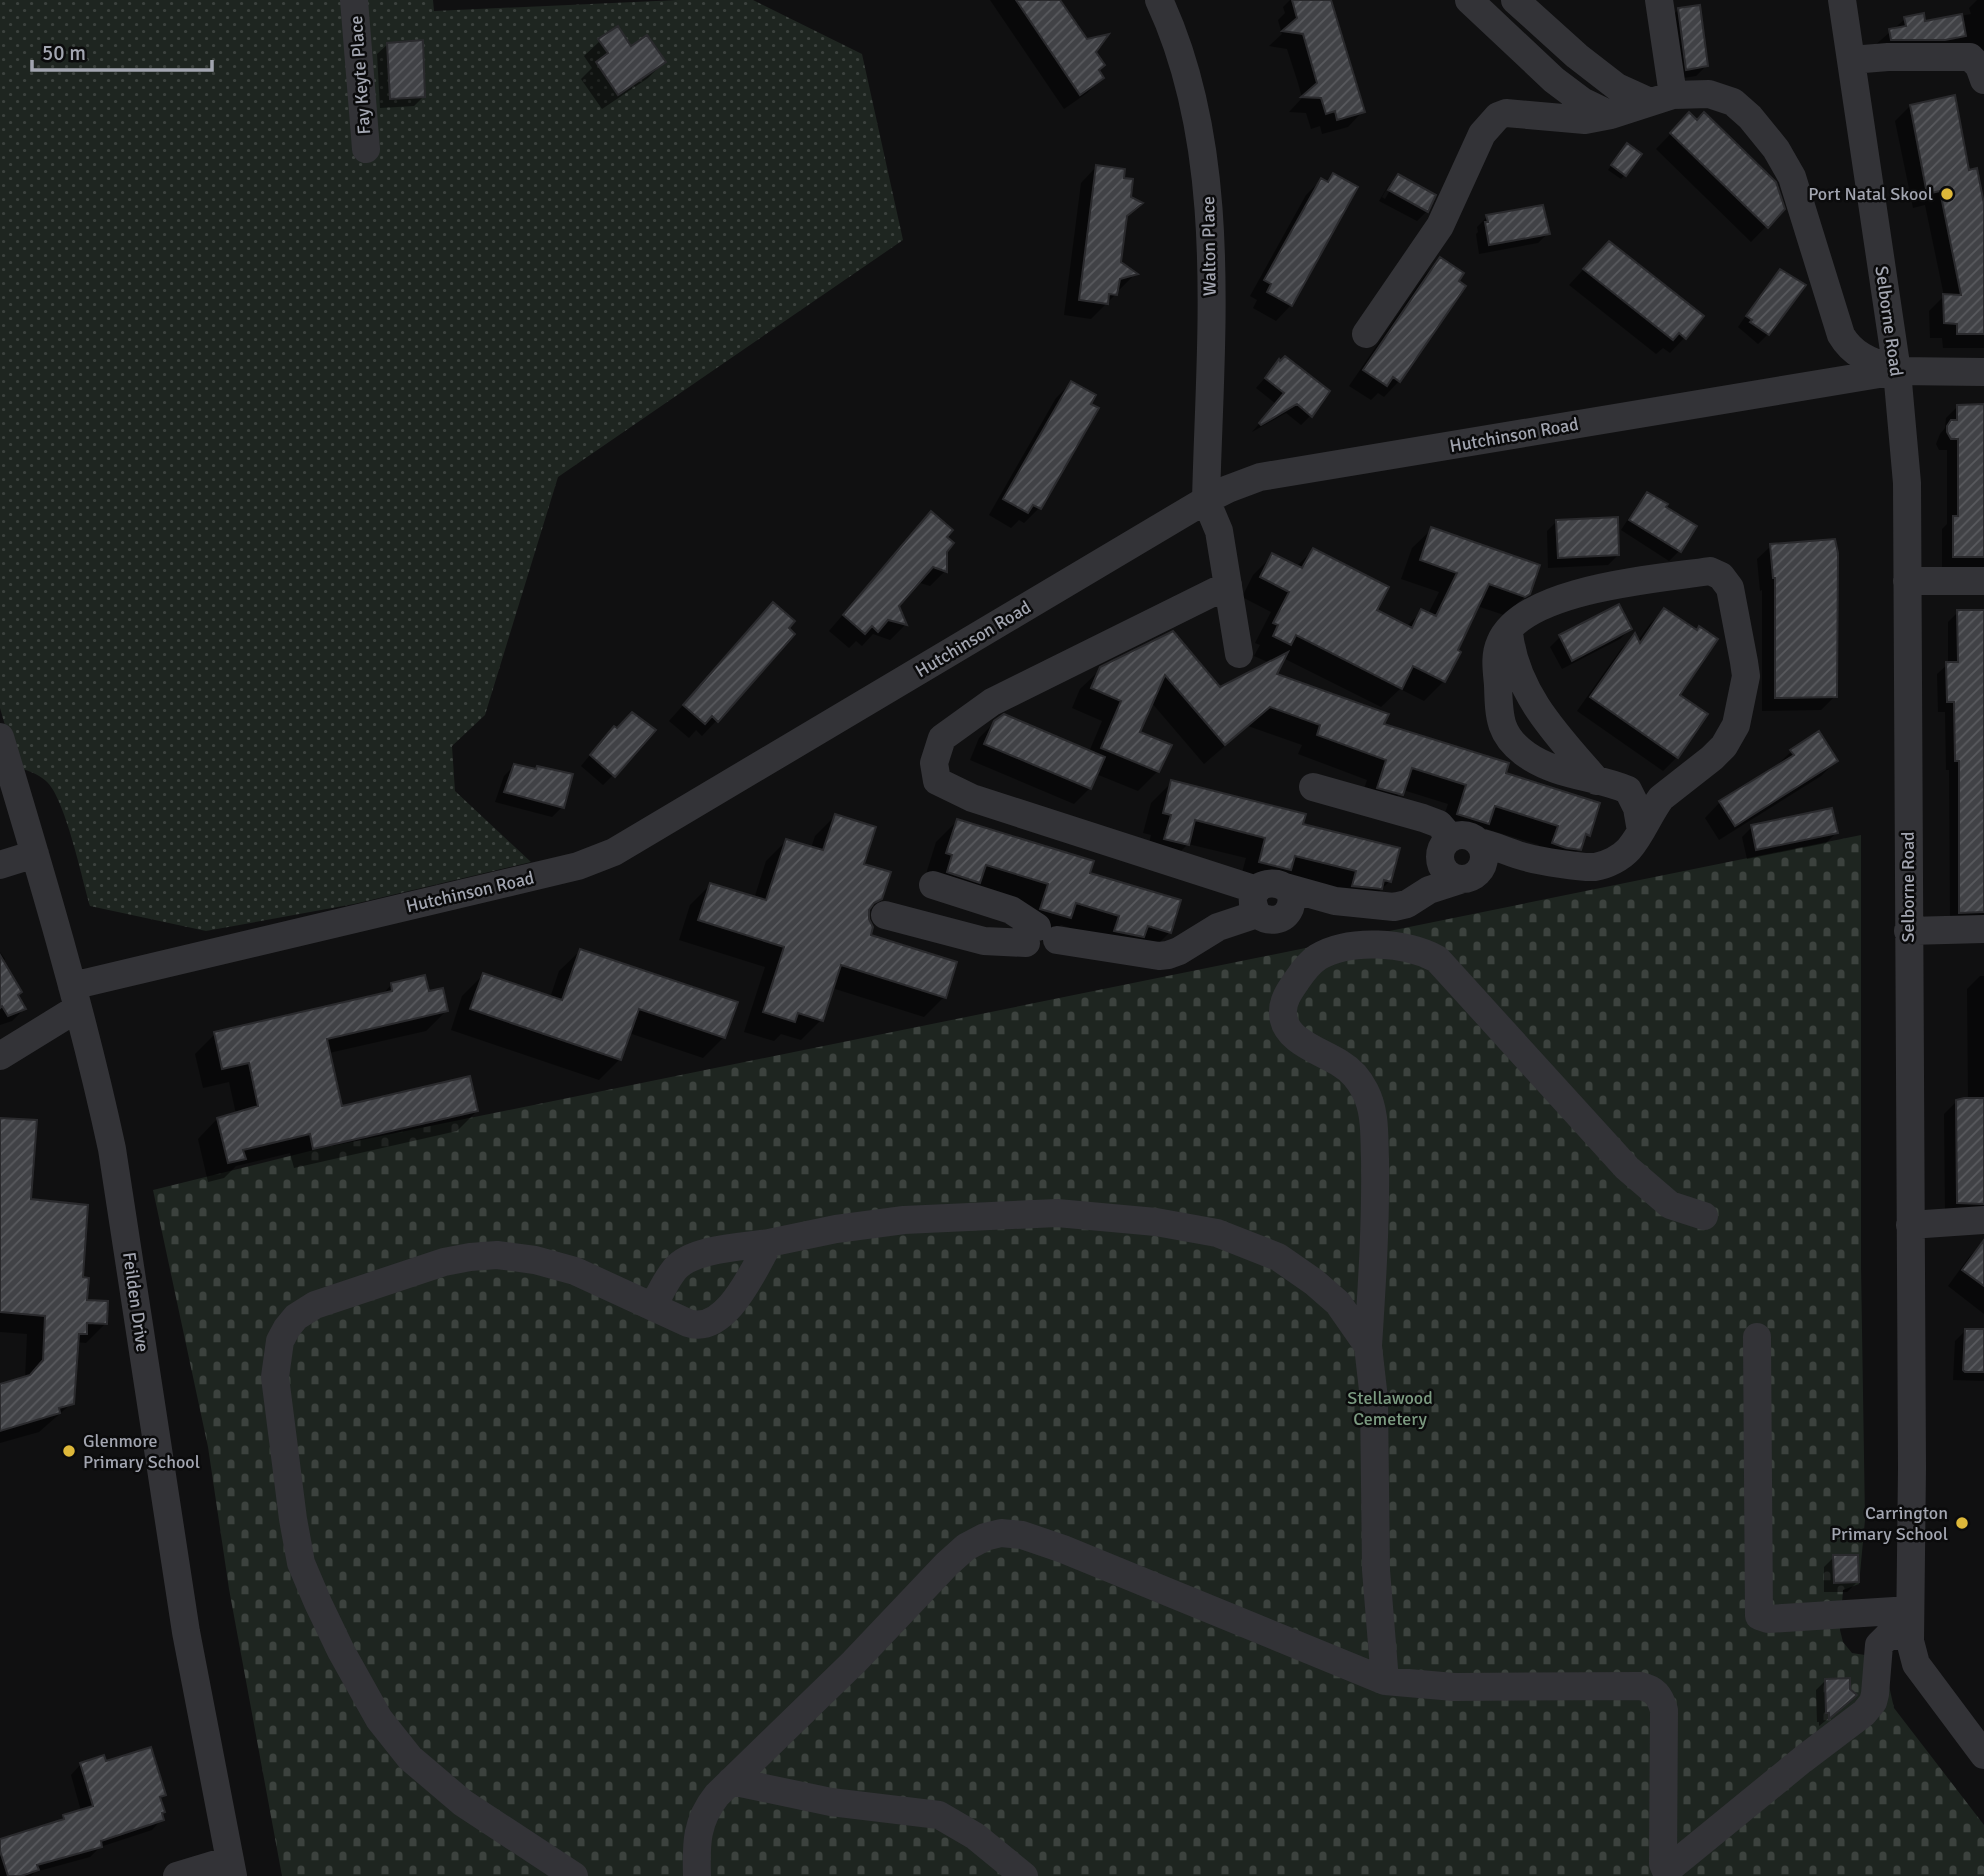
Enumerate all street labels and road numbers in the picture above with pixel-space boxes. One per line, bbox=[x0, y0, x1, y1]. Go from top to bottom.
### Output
street label: Fay Keyte Place bbox=[345, 15, 375, 135]
street label: Walton Place bbox=[1197, 196, 1221, 296]
street label: Selborne Road bbox=[1870, 264, 1908, 378]
street label: Hutchinson Road bbox=[1448, 413, 1580, 457]
street label: Hutchinson Road bbox=[911, 596, 1035, 682]
street label: Selborne Road bbox=[1897, 831, 1919, 943]
street label: Hutchinson Road bbox=[404, 867, 536, 917]
street label: Feilden Drive bbox=[118, 1251, 154, 1353]

